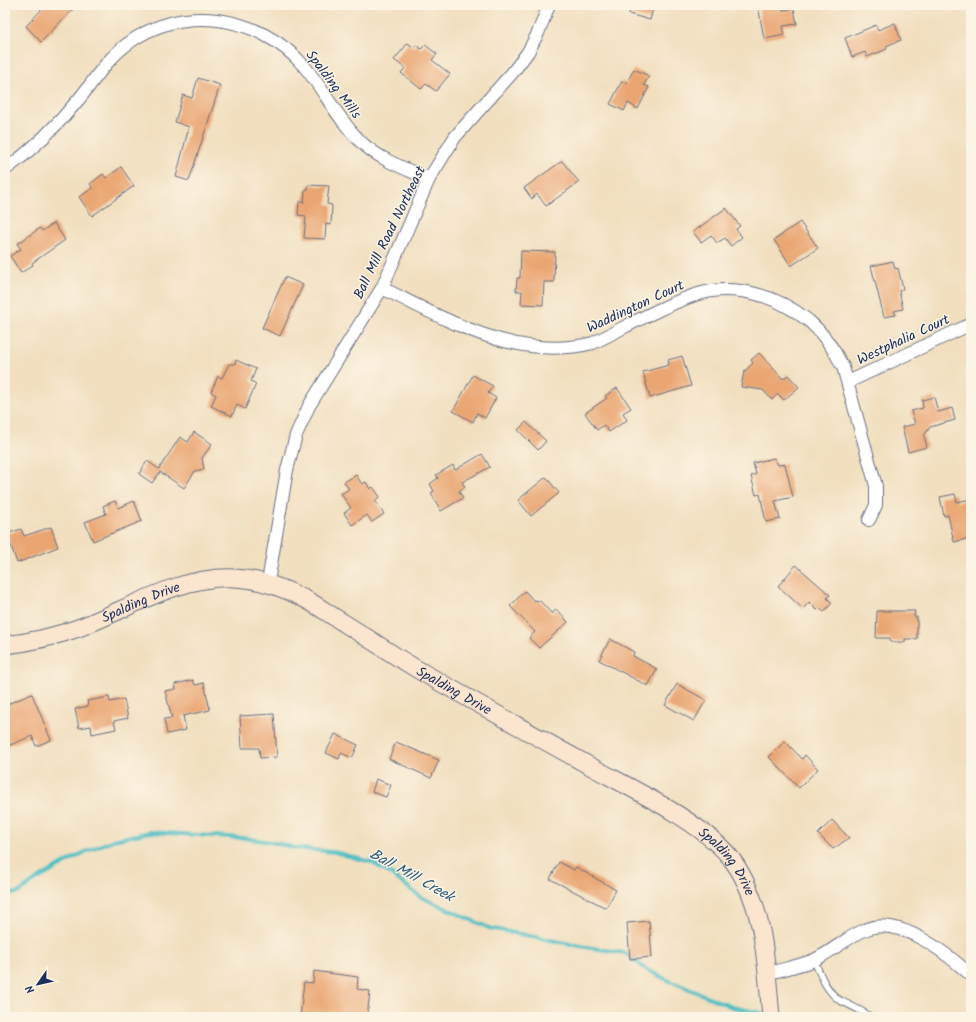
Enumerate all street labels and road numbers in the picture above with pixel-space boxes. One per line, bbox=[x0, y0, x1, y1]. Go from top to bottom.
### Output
street label: Spalding Mills bbox=[300, 45, 366, 124]
street label: Ball Mill Road Northeast bbox=[348, 161, 432, 303]
street label: Waddington Court bbox=[583, 274, 688, 339]
street label: Westphalia Court bbox=[854, 309, 954, 371]
street label: Spalding Drive bbox=[98, 576, 184, 629]
street label: Spalding Drive bbox=[412, 661, 496, 722]
street label: Spalding Drive bbox=[693, 822, 761, 900]

